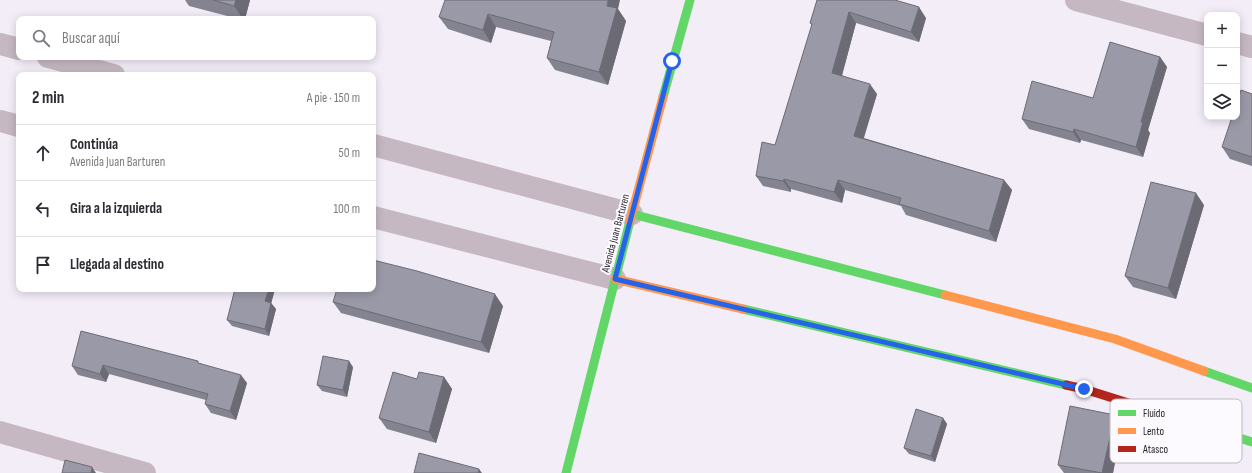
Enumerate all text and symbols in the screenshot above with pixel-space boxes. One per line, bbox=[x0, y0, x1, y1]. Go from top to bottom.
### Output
map controls bbox=[1204, 12, 1240, 120]
button: + bbox=[1204, 12, 1240, 48]
search box bbox=[16, 16, 376, 60]
icon: search bbox=[30, 27, 52, 49]
text: Buscar aquí bbox=[62, 29, 120, 48]
button: − bbox=[1204, 48, 1240, 84]
route start bbox=[663, 52, 681, 70]
button: layers bbox=[1204, 84, 1240, 120]
text: 2 min bbox=[32, 88, 64, 108]
text: A pie · 150 m bbox=[307, 90, 360, 106]
text: Continúa bbox=[70, 135, 118, 154]
icon: ahead bbox=[32, 142, 54, 164]
text: 50 m bbox=[339, 145, 360, 161]
text: Avenida Juan Barturen bbox=[70, 154, 165, 170]
street label: Avenida Juan Barturen bbox=[599, 192, 632, 275]
icon: left bbox=[32, 198, 54, 220]
text: Gira a la izquierda bbox=[70, 199, 162, 218]
text: 100 m bbox=[333, 201, 360, 217]
icon: arrive bbox=[32, 254, 54, 276]
text: Llegada al destino bbox=[70, 255, 164, 274]
route end bbox=[1075, 380, 1093, 398]
legend bbox=[1110, 399, 1242, 463]
text: Fluido bbox=[1143, 407, 1165, 420]
text: Lento bbox=[1143, 425, 1164, 438]
text: Atasco bbox=[1142, 443, 1169, 456]

